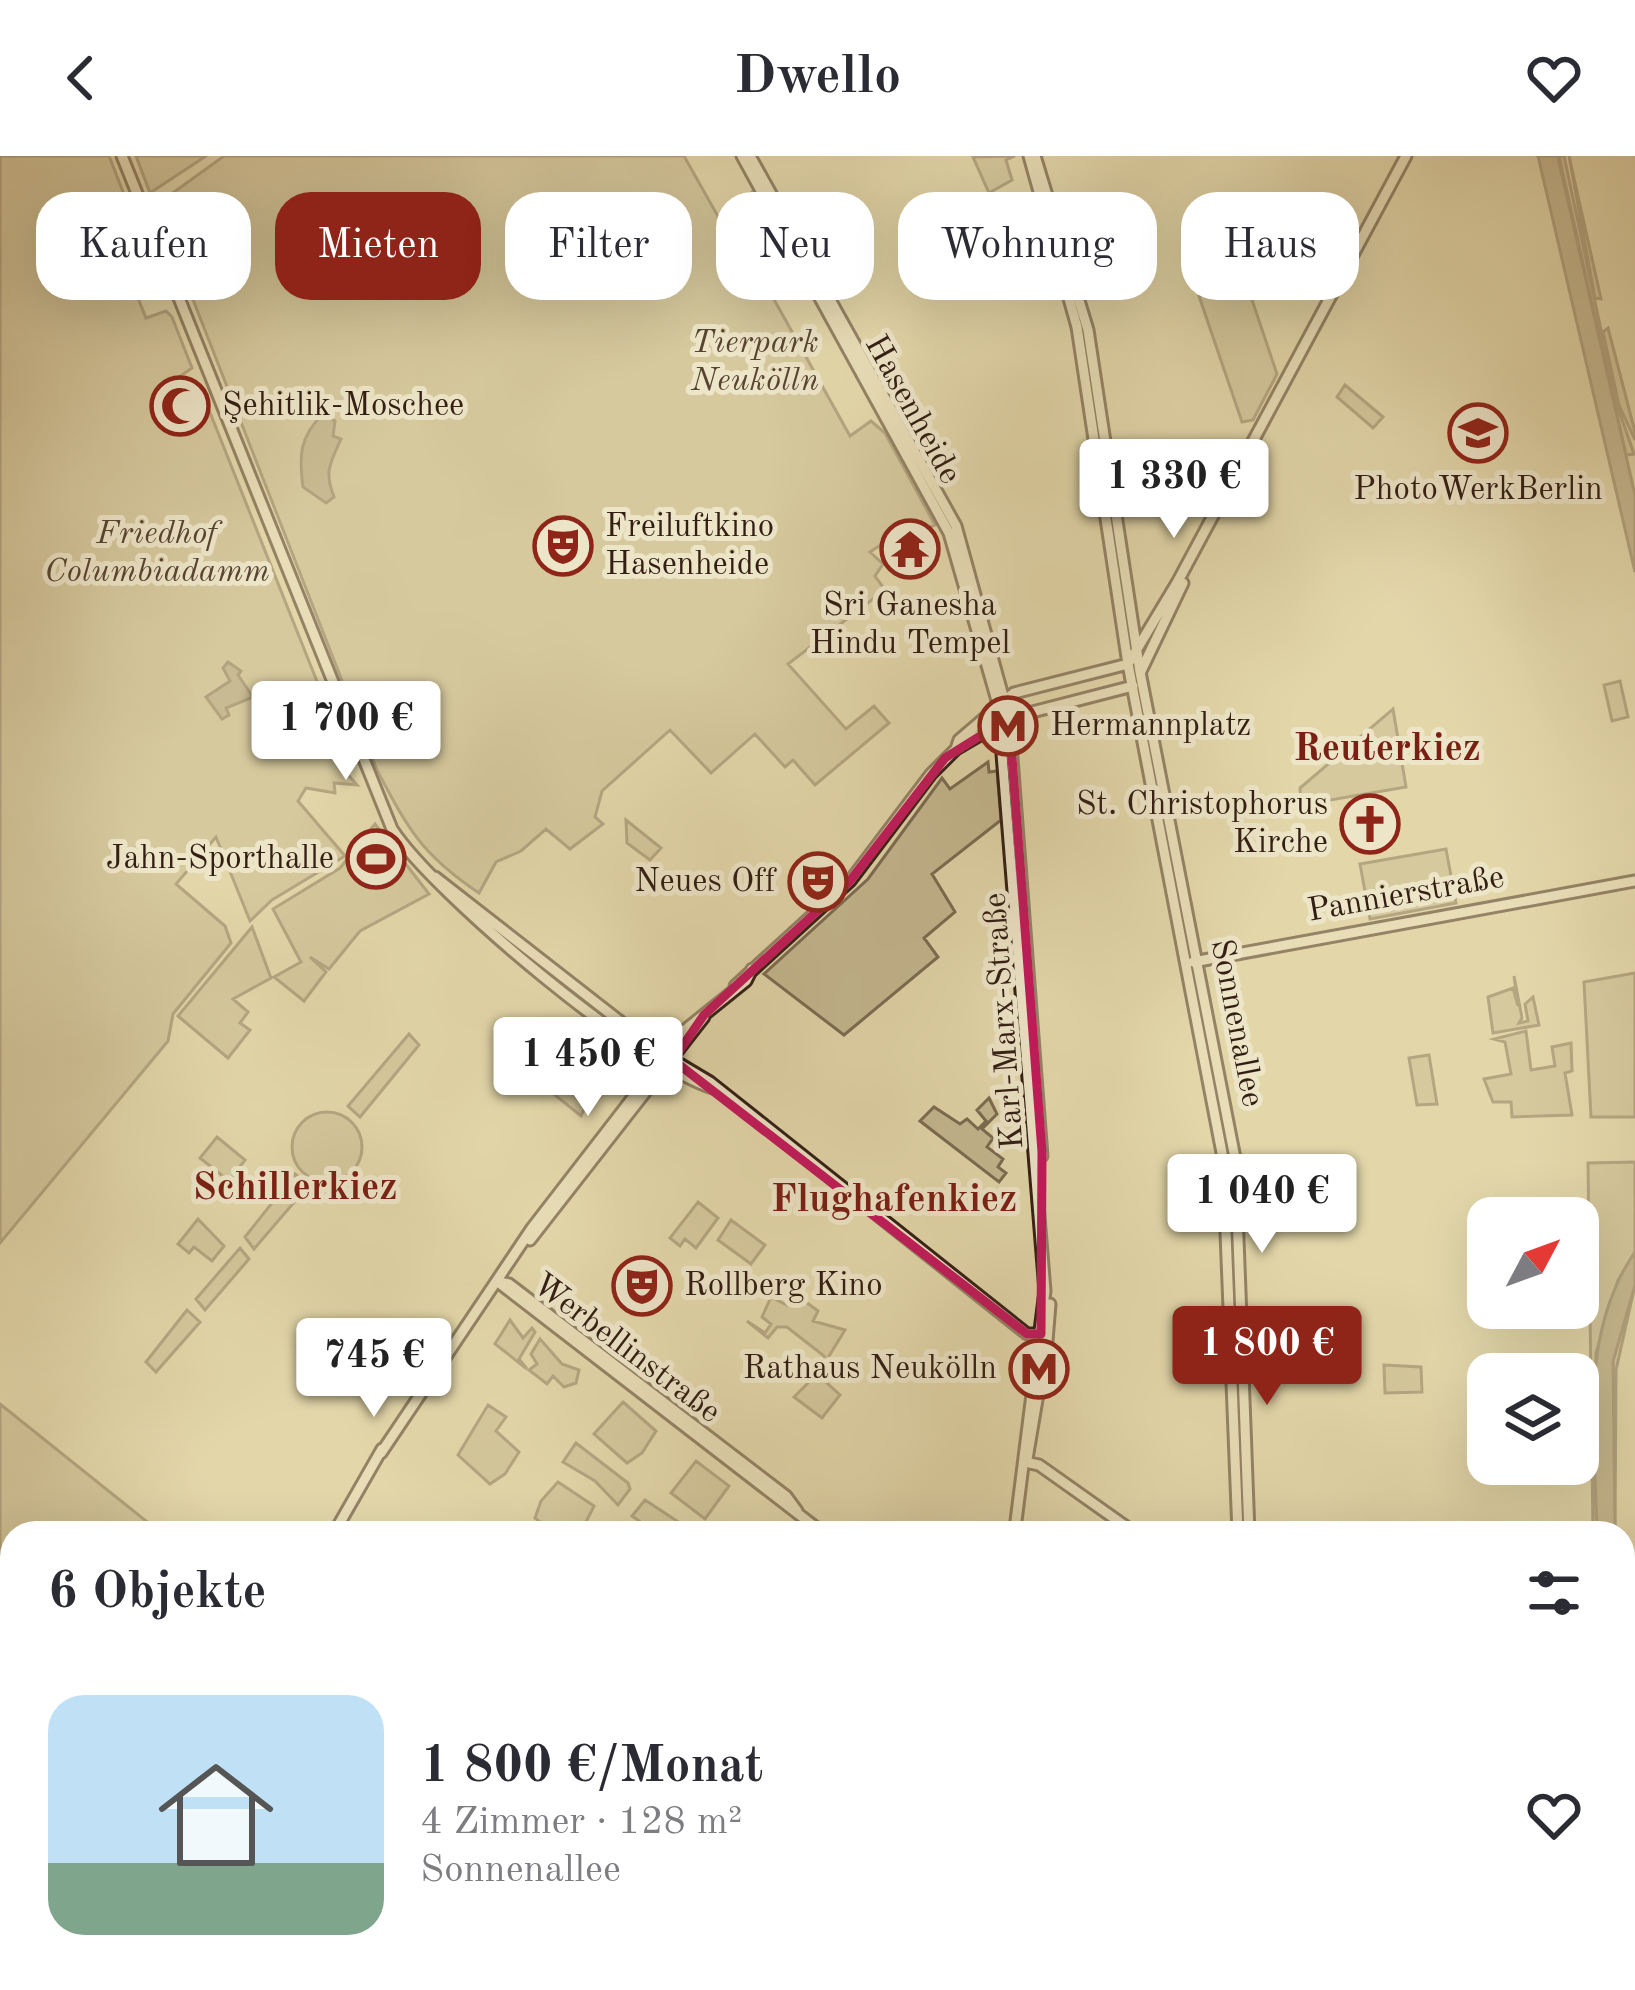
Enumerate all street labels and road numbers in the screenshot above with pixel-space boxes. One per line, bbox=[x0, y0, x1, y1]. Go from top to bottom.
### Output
street label: Hasenheide bbox=[858, 330, 966, 490]
street label: Pannierstraße bbox=[1305, 861, 1507, 929]
street label: Karl-Marx-Straße bbox=[980, 892, 1030, 1150]
street label: Sonnenallee bbox=[1204, 936, 1268, 1110]
street label: Werbellinstraße bbox=[526, 1268, 726, 1430]

